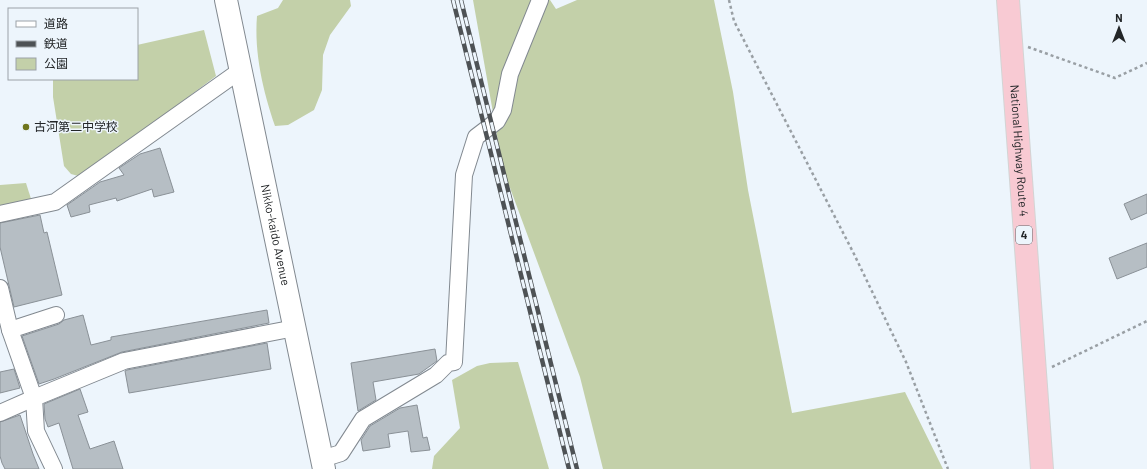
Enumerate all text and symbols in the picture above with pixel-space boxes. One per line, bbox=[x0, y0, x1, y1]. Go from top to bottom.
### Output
legend bbox=[8, 8, 138, 80]
north arrow bbox=[1099, 8, 1139, 48]
text: N bbox=[1115, 11, 1123, 24]
text: 道路 bbox=[44, 16, 68, 30]
text: 鉄道 bbox=[44, 36, 68, 50]
text: 公園 bbox=[44, 56, 68, 70]
street label: National Highway Route 4 bbox=[1008, 84, 1032, 217]
place label: 古河第二中学校 bbox=[34, 119, 118, 133]
marker: 古河第二中学校 bbox=[21, 122, 31, 132]
street label: Nikko-kaido Avenue bbox=[259, 183, 293, 287]
road number: 4 bbox=[1016, 226, 1032, 244]

